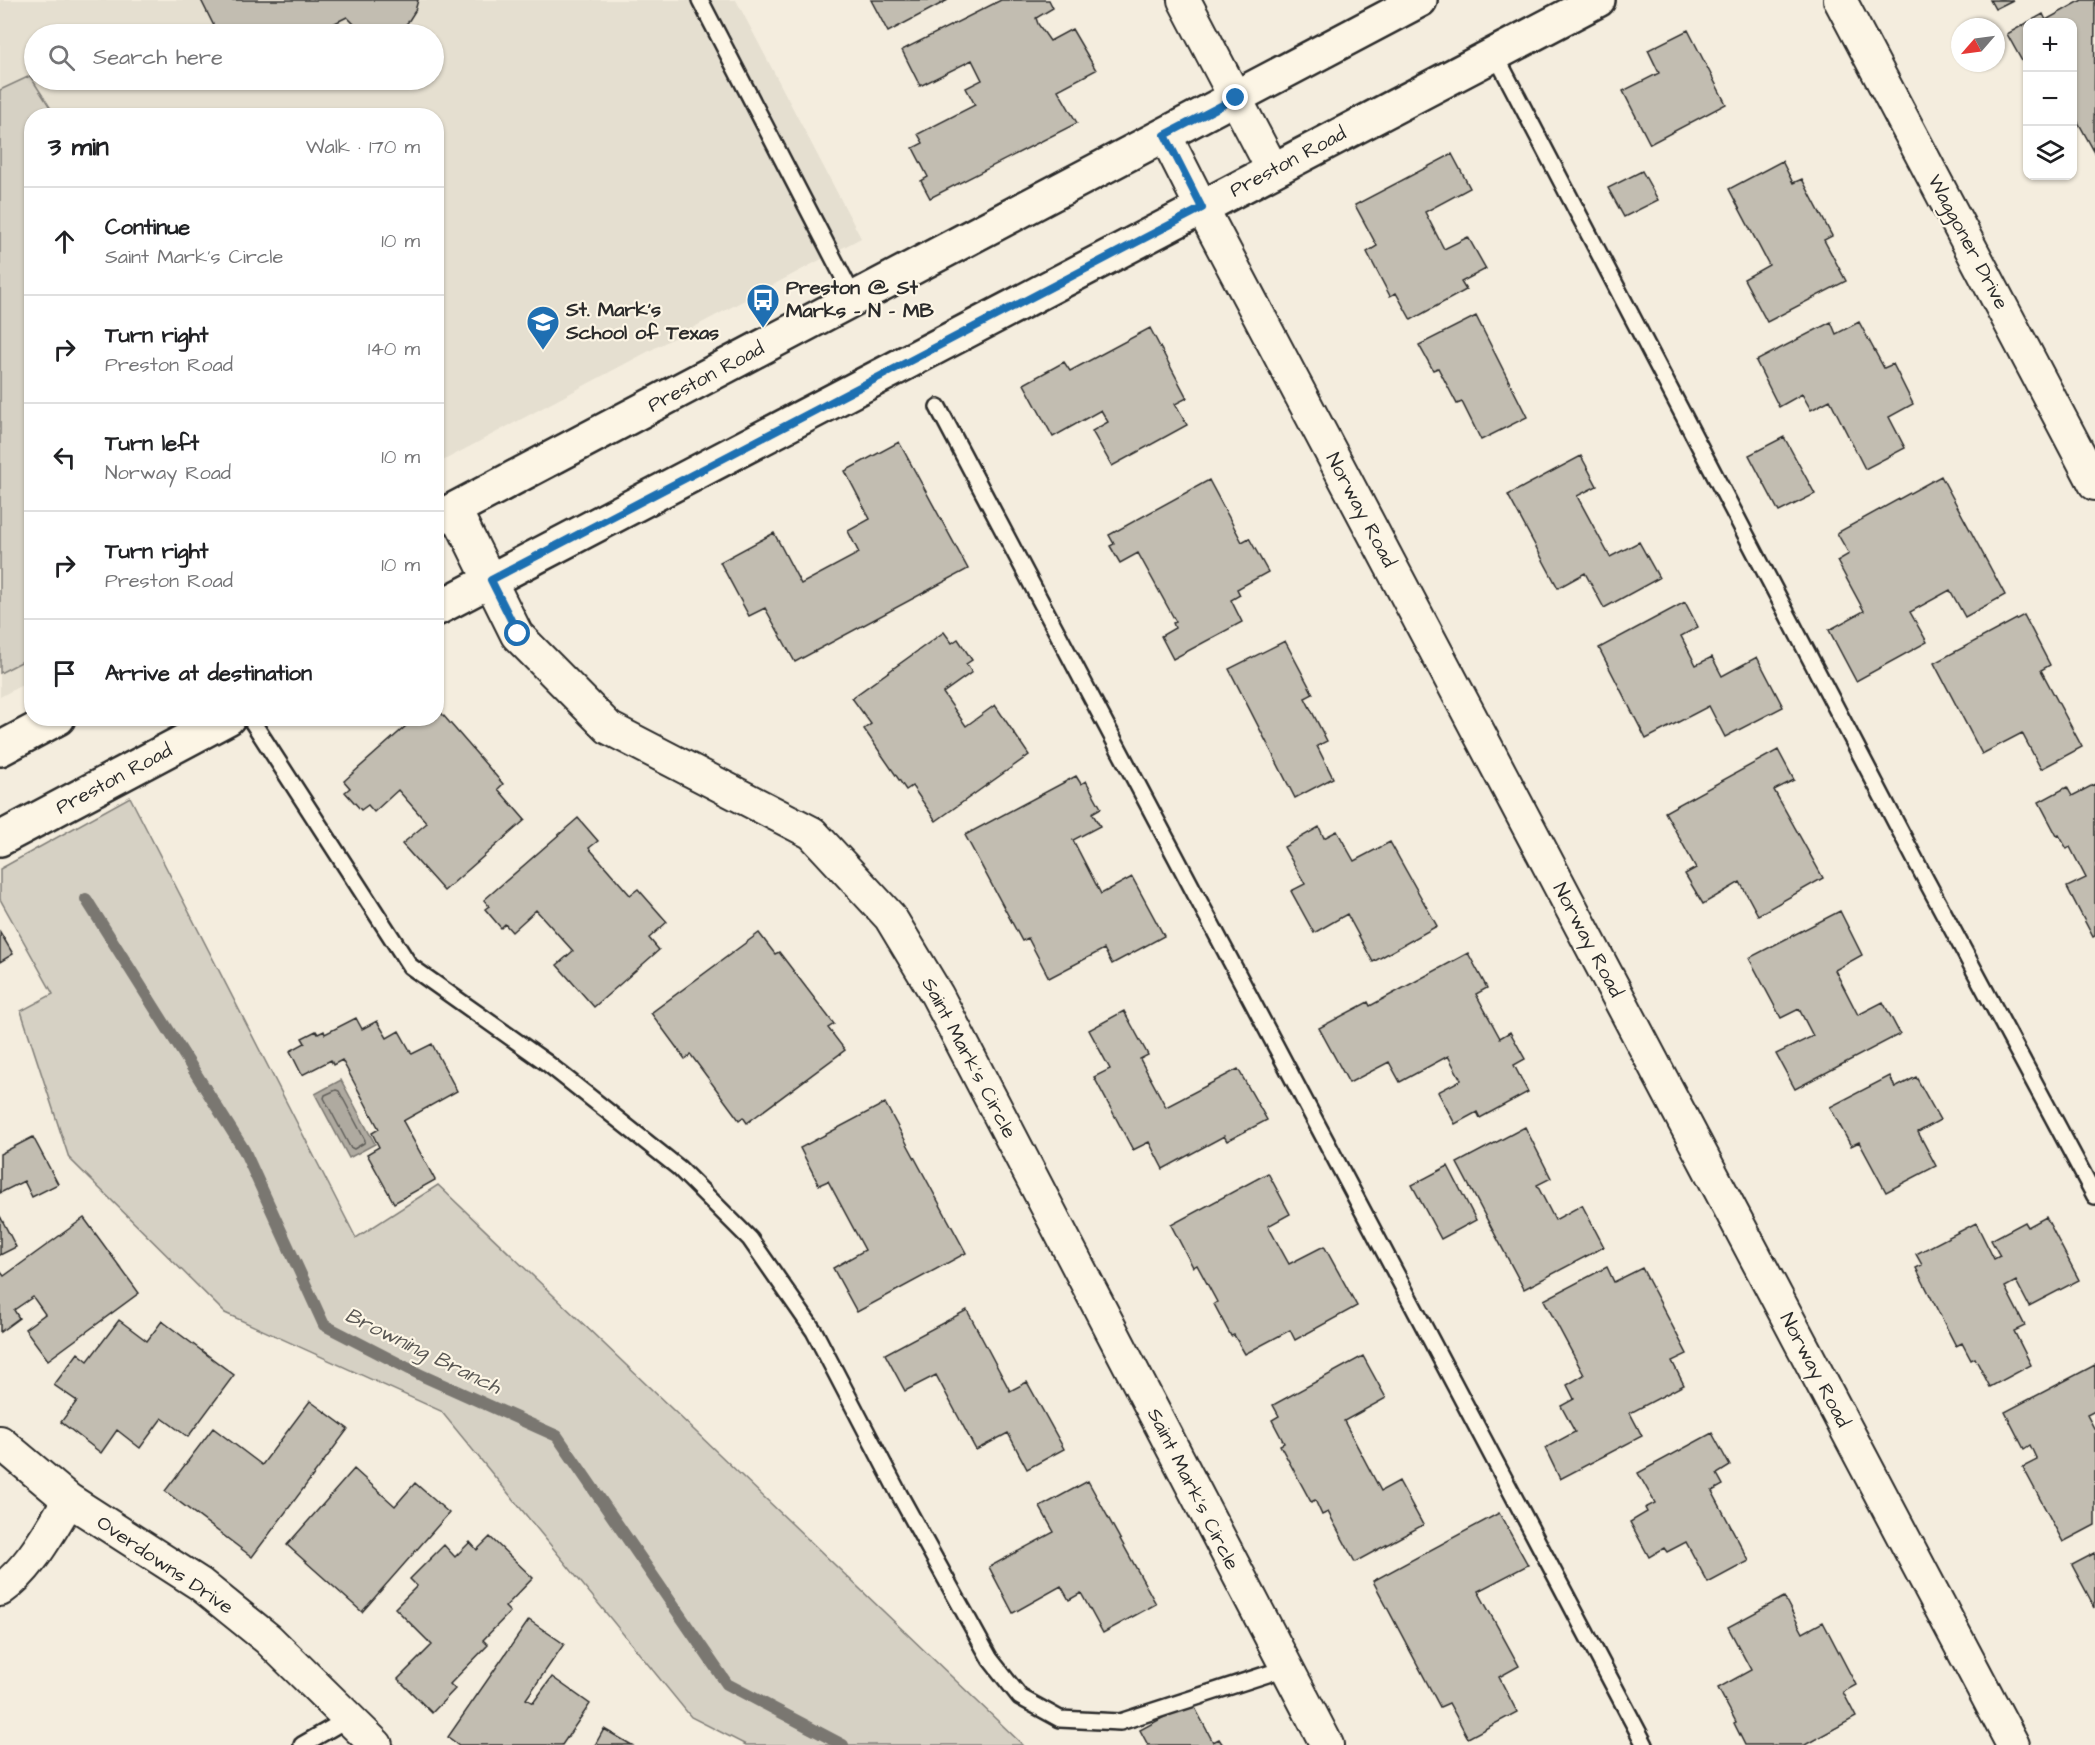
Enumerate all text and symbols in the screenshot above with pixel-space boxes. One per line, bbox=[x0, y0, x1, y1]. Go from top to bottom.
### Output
north arrow bbox=[1951, 18, 2005, 72]
map controls bbox=[2023, 18, 2077, 180]
button: + bbox=[2023, 18, 2077, 72]
search box bbox=[24, 24, 444, 90]
icon: search bbox=[45, 41, 78, 74]
text: Search here bbox=[93, 42, 223, 73]
button: − bbox=[2023, 72, 2077, 126]
route end bbox=[1222, 84, 1248, 110]
street label: Preston Road bbox=[1225, 120, 1351, 204]
button: layers bbox=[2023, 126, 2077, 180]
text: 3 min bbox=[48, 129, 109, 165]
text: Walk · 170 m bbox=[306, 133, 420, 161]
street label: Waggoner Drive bbox=[1920, 170, 2015, 315]
text: Continue bbox=[105, 212, 190, 243]
icon: ahead bbox=[48, 225, 81, 258]
text: 10 m bbox=[381, 227, 420, 255]
text: Saint Mark's Circle bbox=[105, 243, 283, 271]
place label: Preston @ St Marks - N - MB bbox=[786, 274, 935, 325]
bus stop icon: Preston @ St Marks - N - MB bbox=[745, 282, 781, 329]
place label: St. Mark's School of Texas bbox=[565, 296, 719, 347]
school or university icon: St. Mark's School of Texas bbox=[525, 304, 561, 351]
text: Turn right bbox=[105, 320, 208, 351]
icon: right bbox=[48, 333, 81, 366]
text: 140 m bbox=[368, 335, 420, 363]
street label: Preston Road bbox=[643, 335, 769, 419]
text: Preston Road bbox=[105, 351, 233, 379]
text: Turn left bbox=[105, 428, 199, 459]
icon: left bbox=[48, 441, 81, 474]
text: 10 m bbox=[381, 443, 420, 471]
street label: Norway Road bbox=[1318, 448, 1403, 573]
text: Norway Road bbox=[105, 459, 231, 487]
text: Turn right bbox=[105, 536, 208, 567]
icon: right bbox=[48, 549, 81, 582]
text: 10 m bbox=[381, 551, 420, 579]
text: Preston Road bbox=[105, 567, 233, 595]
route start bbox=[504, 620, 530, 646]
icon: arrive bbox=[48, 657, 81, 690]
text: Arrive at destination bbox=[105, 658, 312, 689]
street label: Preston Road bbox=[51, 737, 177, 821]
street label: Norway Road bbox=[1545, 878, 1630, 1003]
street label: Saint Mark's Circle bbox=[915, 973, 1023, 1143]
water label: Browning Branch bbox=[340, 1301, 507, 1403]
street label: Norway Road bbox=[1772, 1308, 1857, 1433]
street label: Saint Mark's Circle bbox=[1140, 1403, 1246, 1575]
street label: Overdowns Drive bbox=[91, 1509, 239, 1621]

